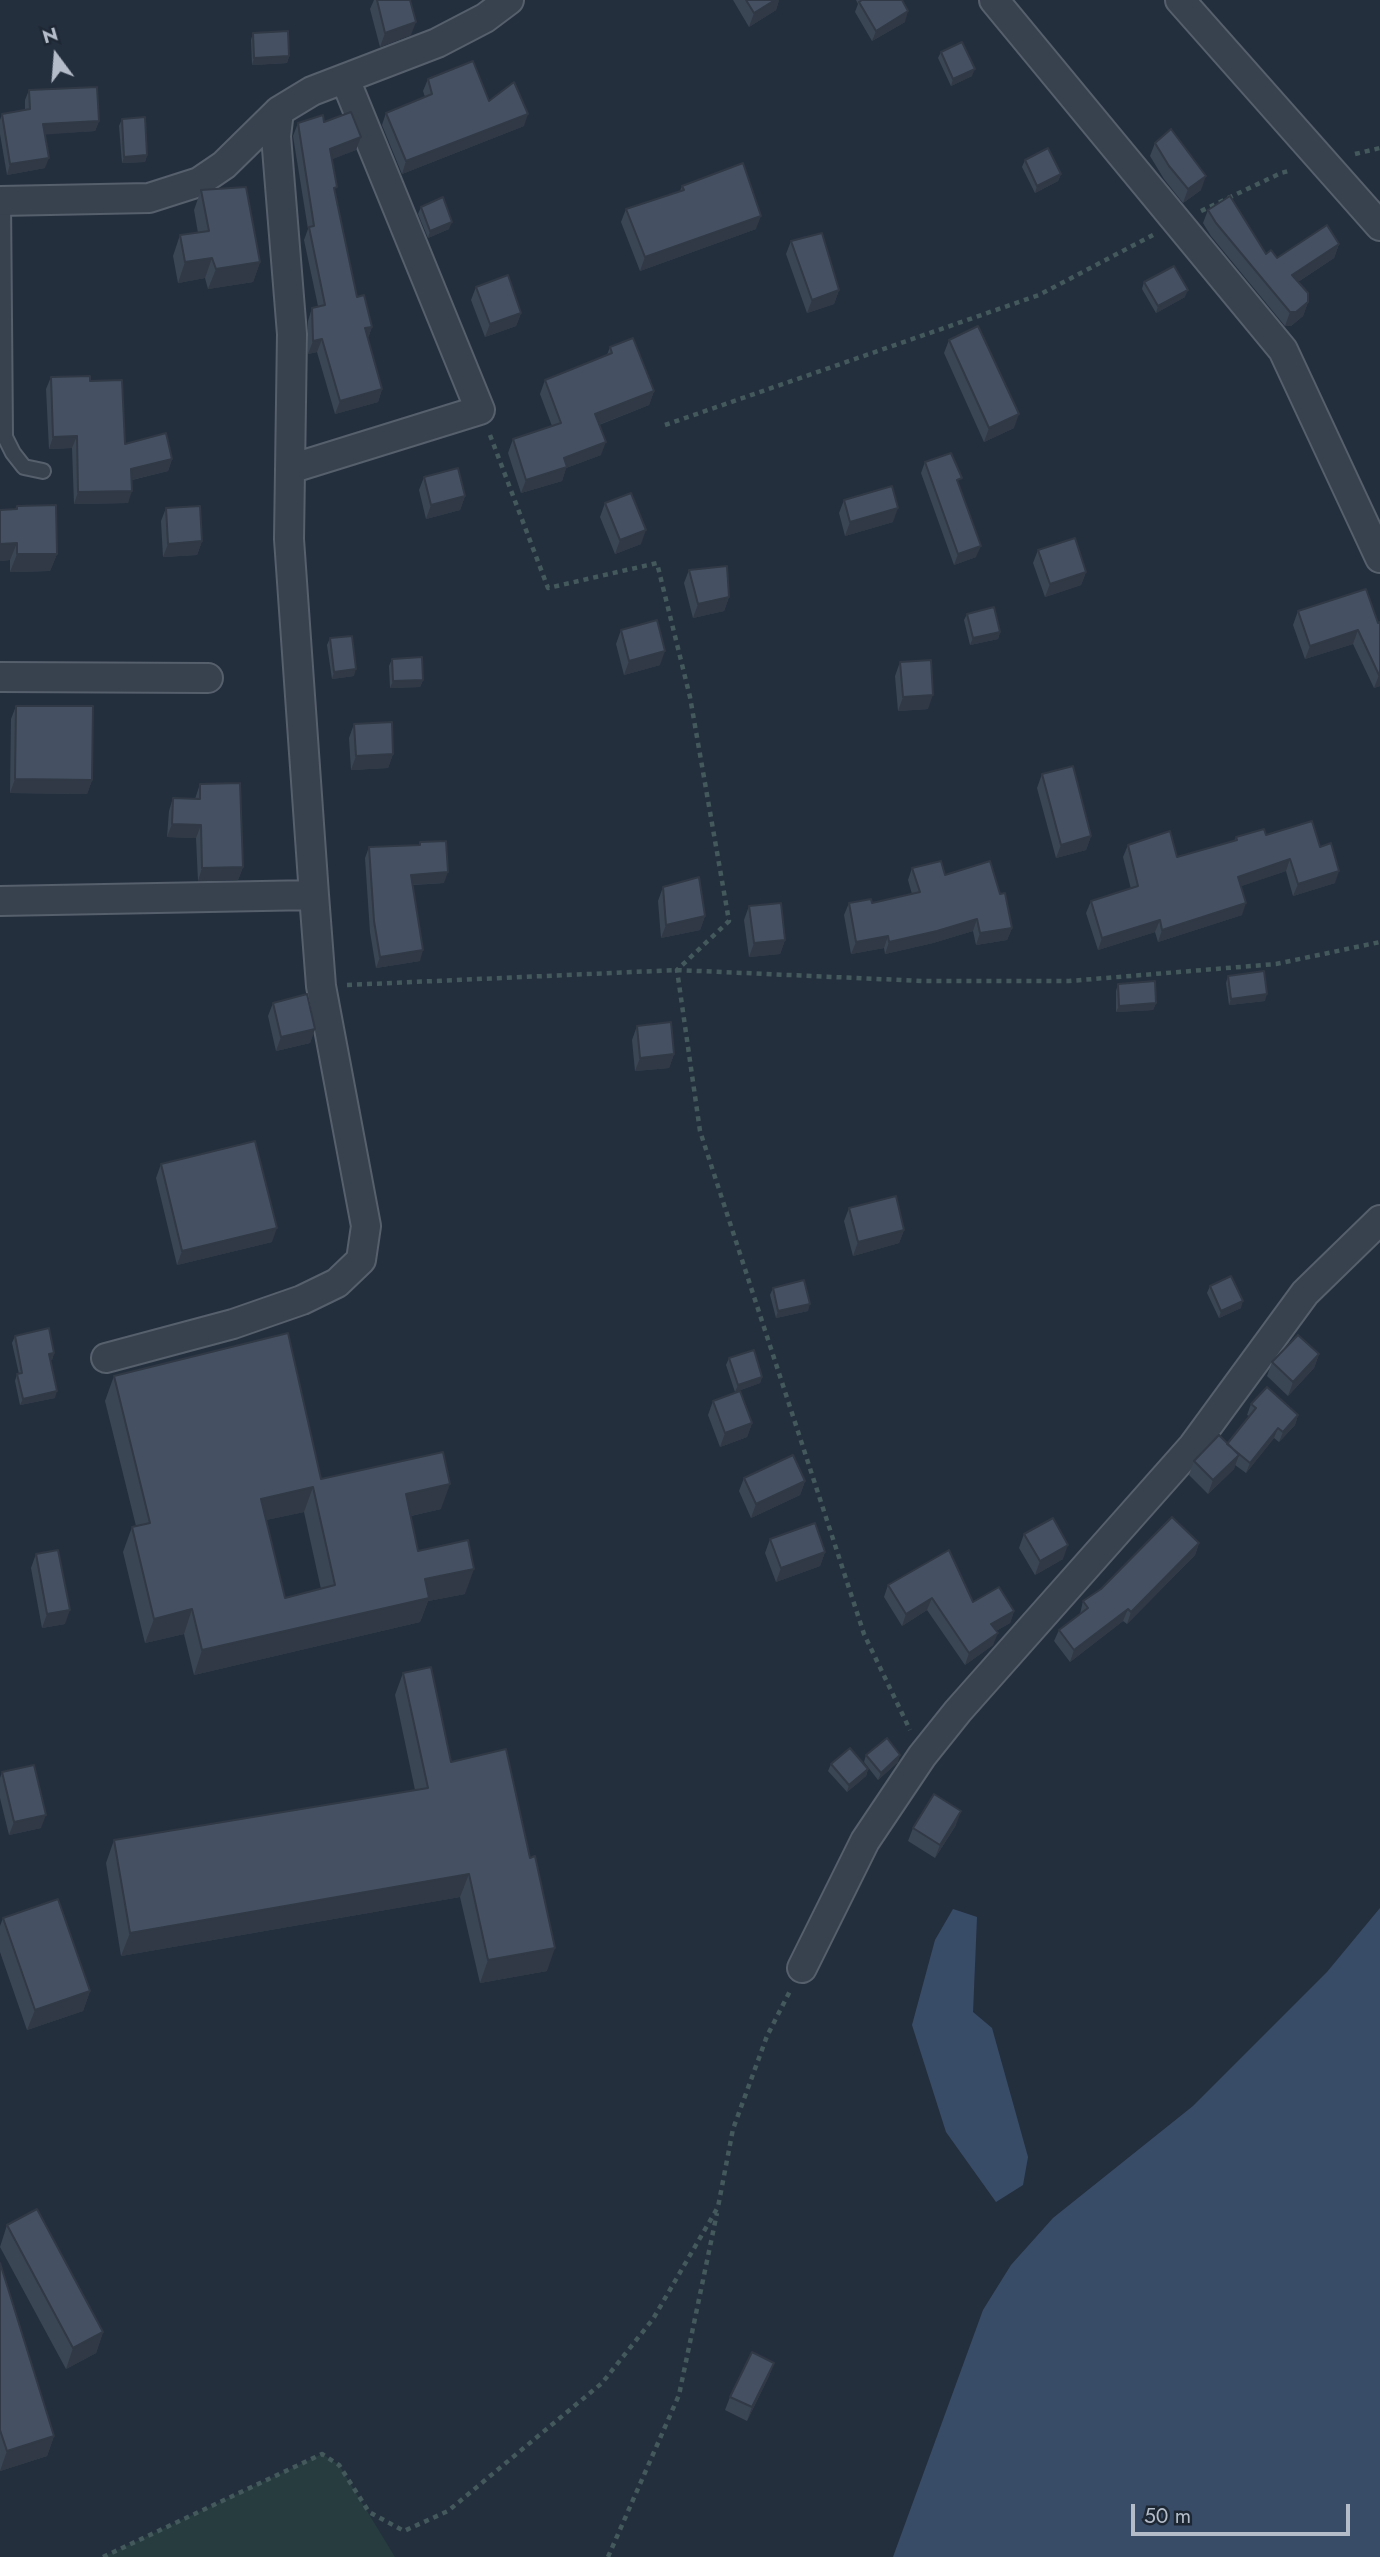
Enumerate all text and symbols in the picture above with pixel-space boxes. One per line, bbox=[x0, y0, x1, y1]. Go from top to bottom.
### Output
text: N bbox=[39, 20, 61, 50]
north arrow bbox=[21, 21, 91, 91]
scale bar bbox=[1135, 2490, 1354, 2534]
text: 50 m bbox=[1144, 2501, 1191, 2531]

